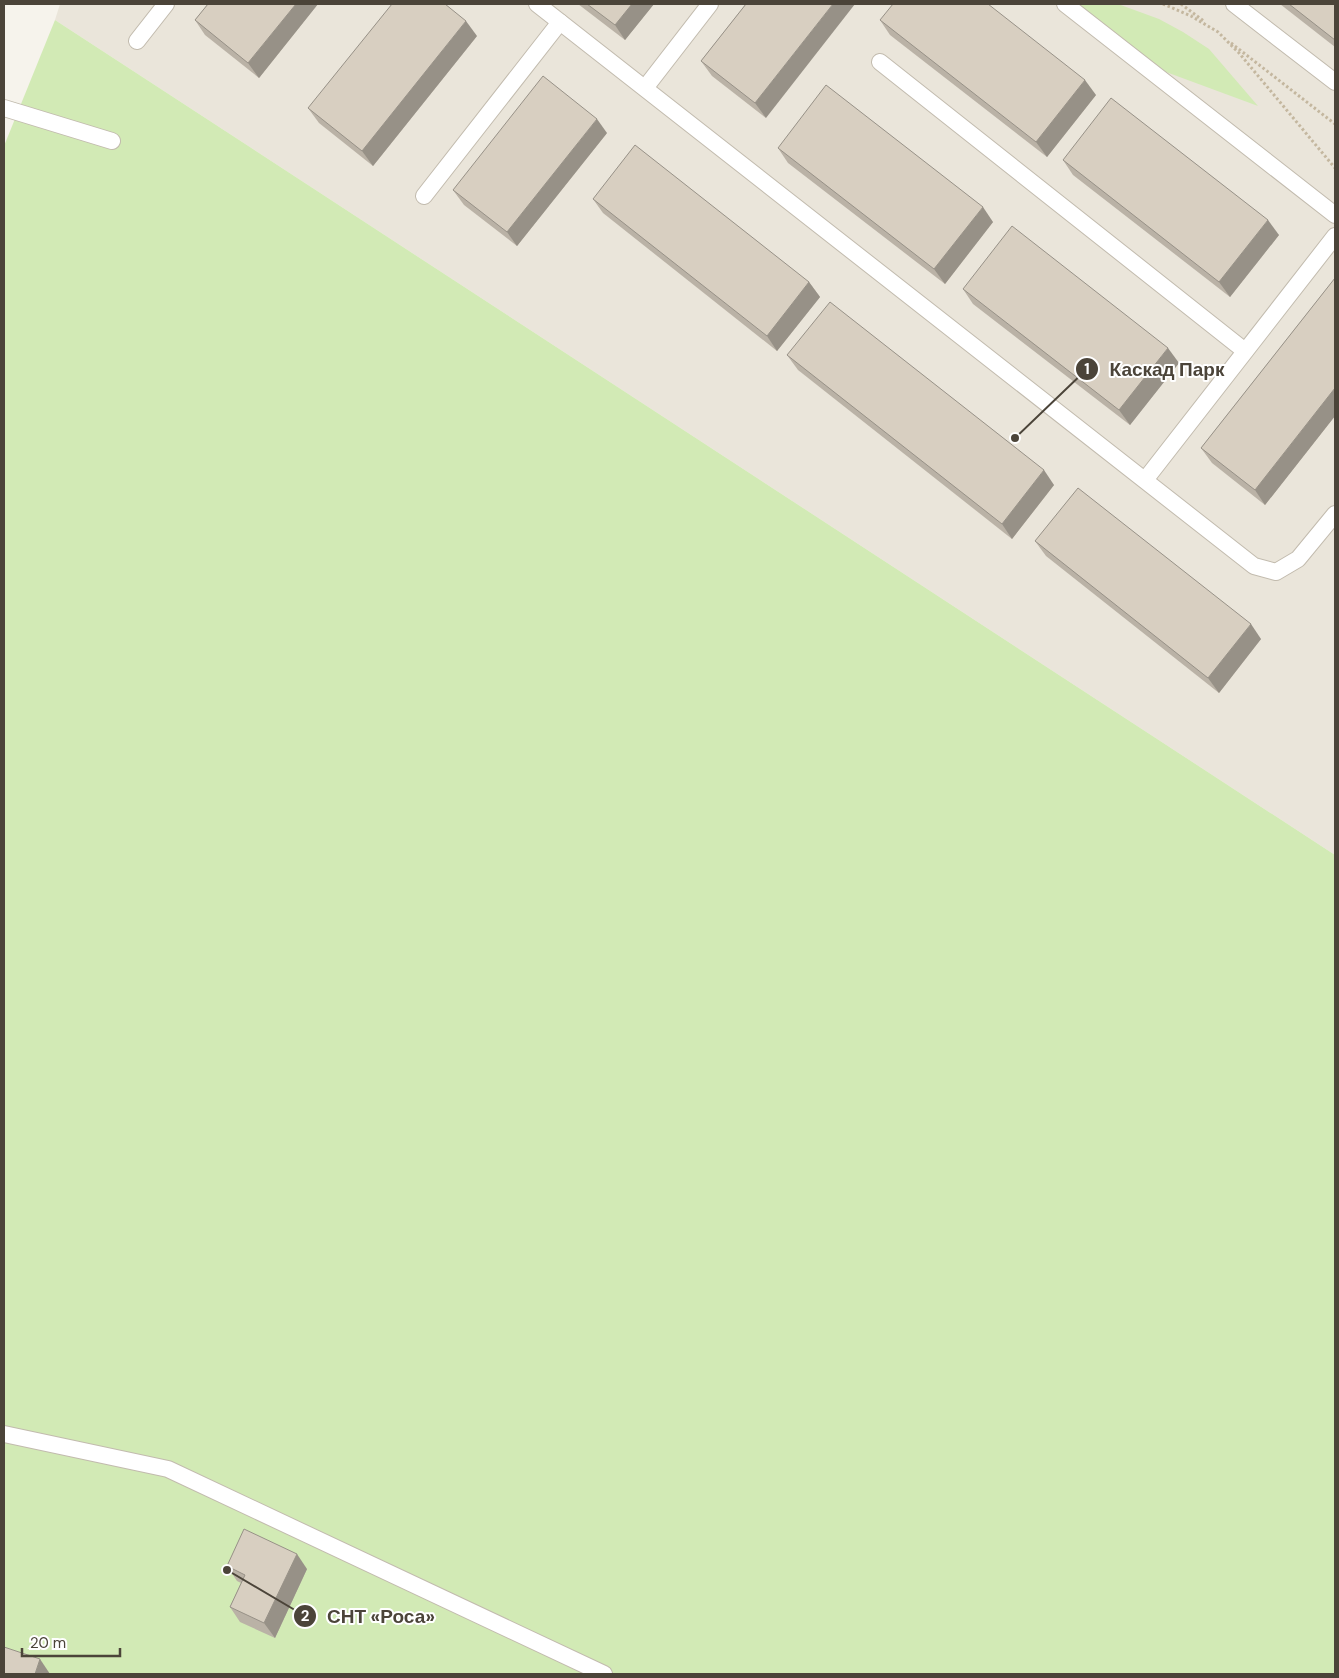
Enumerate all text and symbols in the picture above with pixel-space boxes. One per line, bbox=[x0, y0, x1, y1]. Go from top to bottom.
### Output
callout: Каскад Парк bbox=[1074, 352, 1234, 386]
text: Каскад Парк bbox=[1110, 357, 1225, 382]
text: 1 bbox=[1084, 359, 1090, 379]
callout: СНТ «Роса» bbox=[292, 1599, 445, 1633]
text: СНТ «Роса» bbox=[327, 1604, 435, 1629]
text: 2 bbox=[301, 1606, 310, 1626]
scale bar bbox=[22, 1626, 120, 1658]
text: 20 m bbox=[30, 1633, 66, 1653]

